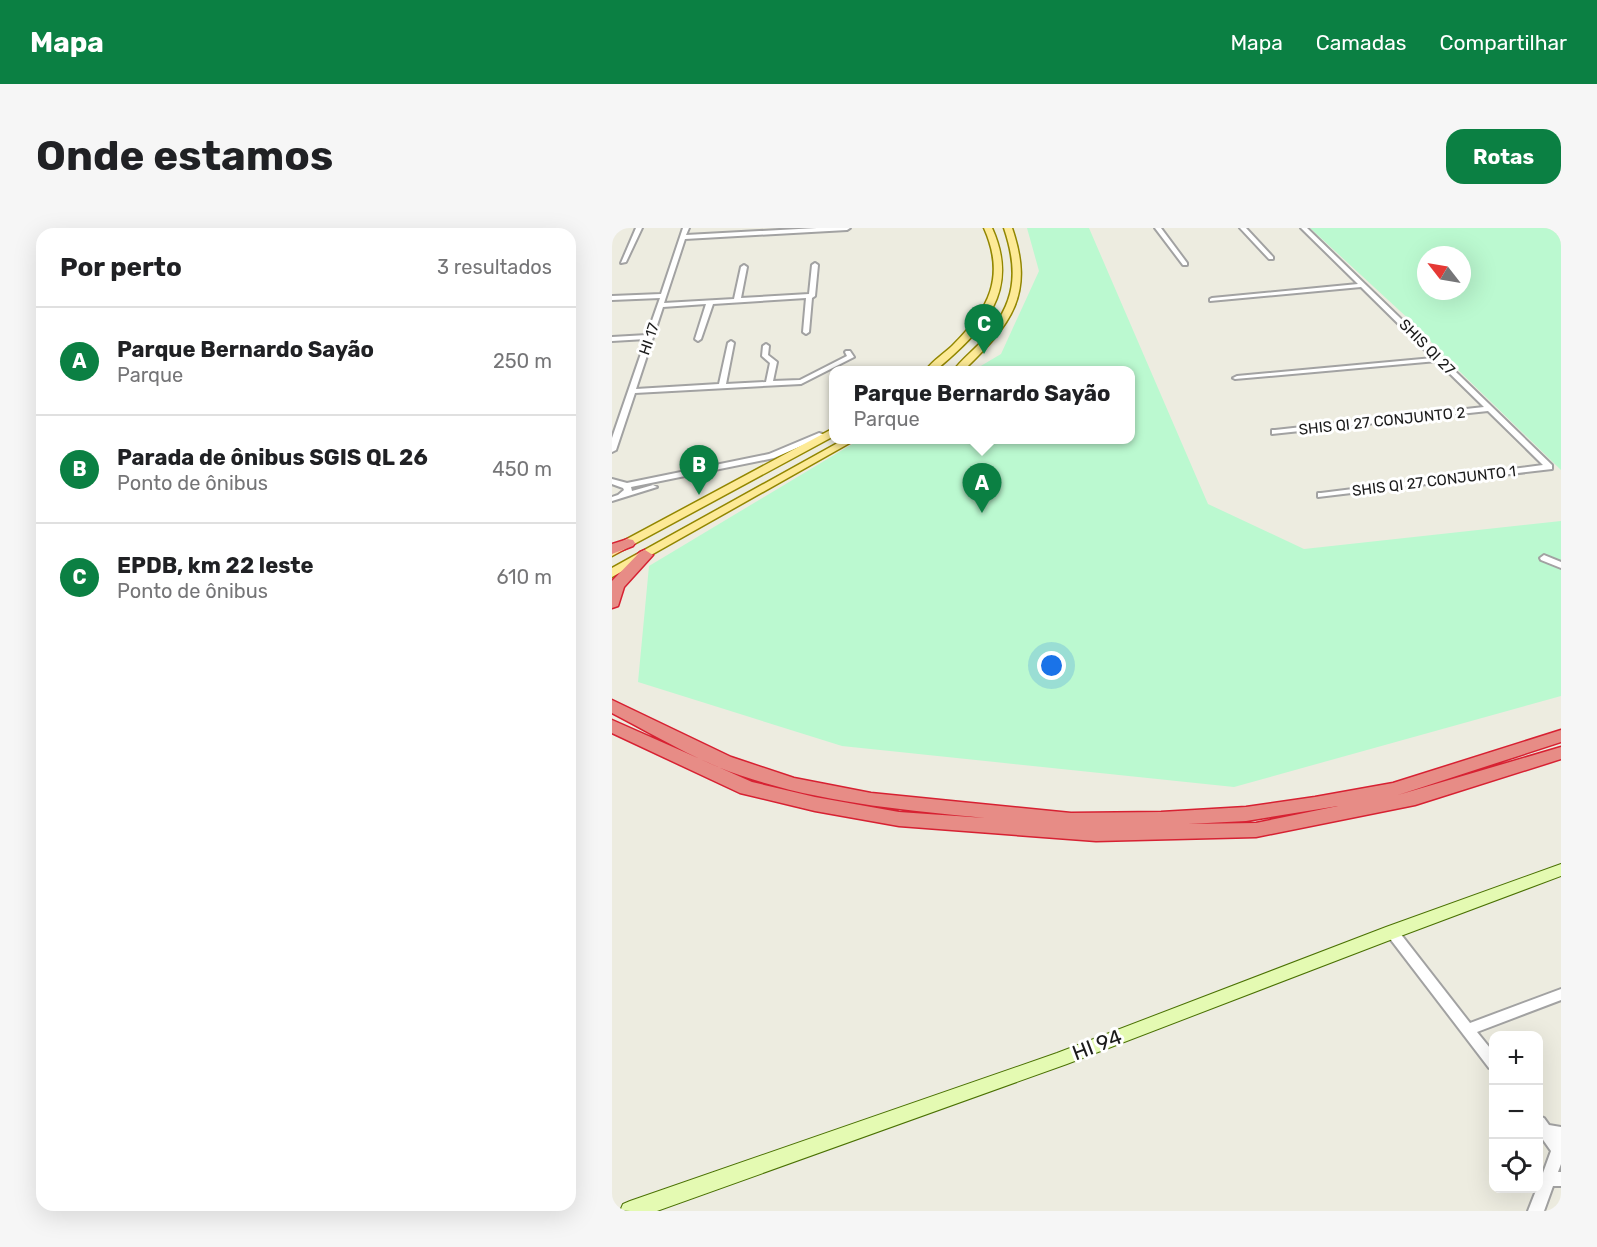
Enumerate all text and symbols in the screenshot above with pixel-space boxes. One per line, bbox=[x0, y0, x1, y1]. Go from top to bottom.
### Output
text: Mapa bbox=[30, 26, 104, 59]
text: Mapa bbox=[1230, 30, 1283, 55]
text: Camadas bbox=[1316, 30, 1406, 55]
text: Compartilhar bbox=[1439, 30, 1567, 55]
button: Rotas bbox=[1446, 129, 1561, 184]
text: Onde estamos bbox=[36, 131, 333, 181]
north arrow bbox=[1417, 246, 1471, 300]
text: Por perto bbox=[60, 252, 182, 283]
text: 3 resultados bbox=[437, 255, 552, 279]
pin: C bbox=[964, 304, 1004, 354]
street label: SHIS QI 27 bbox=[1395, 315, 1459, 379]
street label: HI 17 bbox=[635, 320, 663, 357]
text: Parque Bernardo Sayão bbox=[117, 336, 374, 363]
text: A bbox=[72, 349, 87, 373]
text: 250 m bbox=[493, 349, 552, 373]
text: Parque bbox=[117, 363, 183, 387]
popup bbox=[829, 366, 1135, 444]
text: Parque Bernardo Sayão bbox=[853, 380, 1111, 407]
street label: SHIS QI 27 CONJUNTO 2 bbox=[1298, 403, 1466, 439]
text: Parque bbox=[853, 407, 920, 431]
text: Parada de ônibus SGIS QL 26 bbox=[117, 444, 428, 471]
pin: B bbox=[680, 446, 718, 495]
text: B bbox=[72, 457, 87, 481]
text: 450 m bbox=[492, 457, 552, 481]
street label: SHIS QI 27 CONJUNTO 1 bbox=[1351, 462, 1517, 500]
pin: A bbox=[962, 464, 1001, 513]
text: Ponto de ônibus bbox=[117, 471, 268, 495]
text: EPDB, km 22 leste bbox=[117, 552, 314, 579]
text: C bbox=[72, 565, 87, 589]
text: 610 m bbox=[496, 565, 552, 589]
text: Ponto de ônibus bbox=[117, 579, 268, 603]
your location bbox=[1037, 651, 1066, 680]
street label: HI 94 bbox=[1069, 1024, 1125, 1065]
map controls bbox=[1489, 1031, 1543, 1193]
button: + bbox=[1489, 1031, 1543, 1085]
button: − bbox=[1489, 1085, 1543, 1139]
button: locate bbox=[1489, 1139, 1543, 1193]

